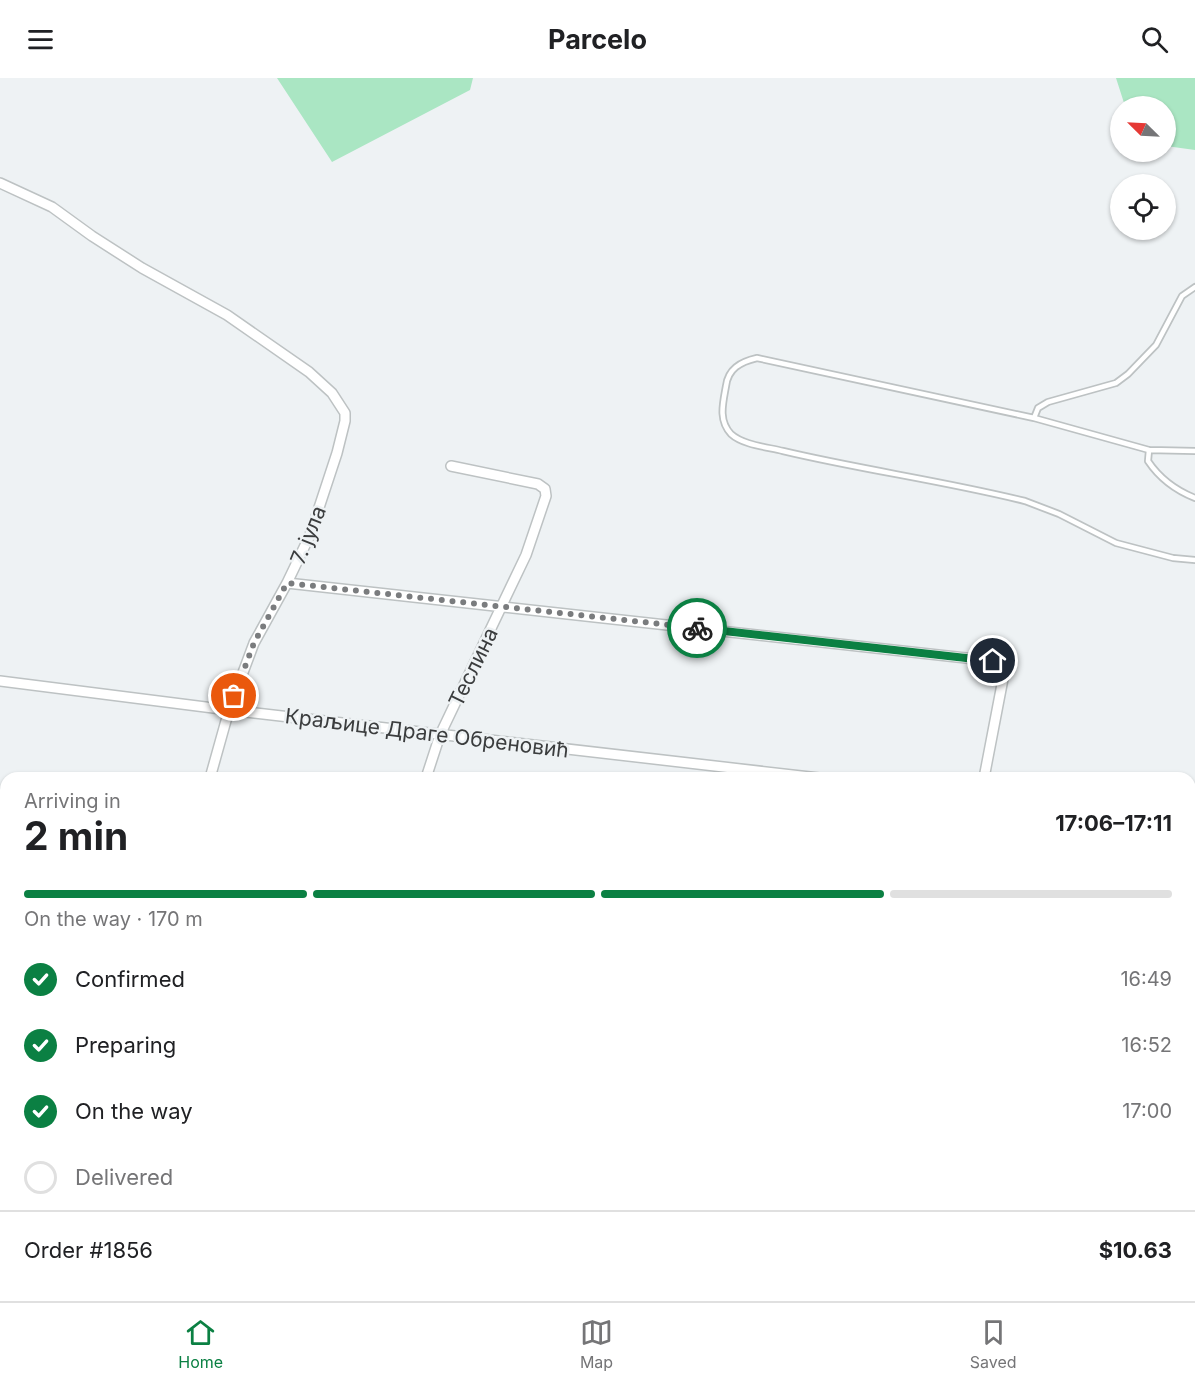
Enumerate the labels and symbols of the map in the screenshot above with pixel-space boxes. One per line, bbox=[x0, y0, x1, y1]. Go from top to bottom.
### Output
north arrow bbox=[1110, 96, 1176, 162]
street label: 7. јула bbox=[285, 502, 331, 568]
courier bbox=[667, 598, 727, 658]
street label: Теслина bbox=[443, 623, 503, 711]
pin bbox=[967, 635, 1018, 686]
pin bbox=[208, 670, 259, 721]
street label: Краљице Драге Обреновић bbox=[284, 703, 570, 763]

